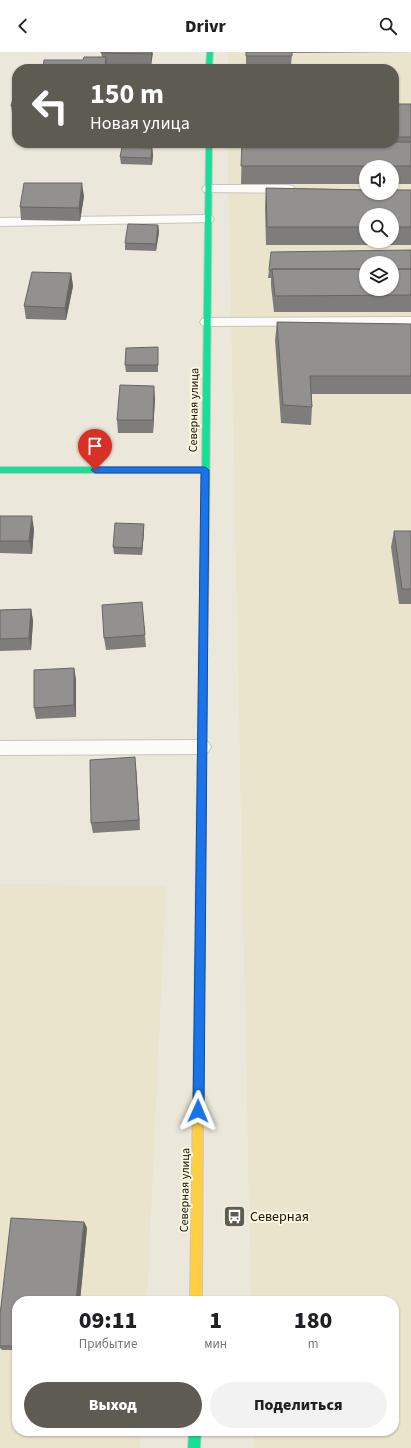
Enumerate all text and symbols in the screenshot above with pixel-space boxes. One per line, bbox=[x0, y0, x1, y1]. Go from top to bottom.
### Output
text: Drivr bbox=[185, 14, 226, 39]
icon: back bbox=[12, 15, 34, 37]
icon: search bbox=[377, 15, 399, 37]
text: 150 m bbox=[90, 74, 164, 114]
icon: left bbox=[24, 80, 76, 132]
text: Новая улица bbox=[90, 111, 190, 136]
map controls bbox=[359, 160, 399, 296]
button: sound bbox=[359, 160, 399, 200]
button: search bbox=[359, 208, 399, 248]
button: layers bbox=[359, 256, 399, 296]
street label: Северная улица bbox=[185, 368, 203, 452]
pin bbox=[78, 429, 112, 470]
icon: arrive bbox=[84, 435, 106, 457]
position arrow bbox=[177, 1090, 219, 1132]
street label: Северная улица bbox=[176, 1148, 194, 1232]
bus stop icon: Северная bbox=[221, 1204, 247, 1230]
place label: Северная bbox=[250, 1207, 309, 1227]
text: 09:11 bbox=[79, 1303, 137, 1338]
text: 1 bbox=[209, 1303, 222, 1338]
text: 180 bbox=[294, 1303, 332, 1338]
text: Прибытие bbox=[79, 1335, 137, 1353]
text: мин bbox=[204, 1335, 227, 1353]
text: m bbox=[308, 1335, 318, 1353]
button: Выход bbox=[24, 1382, 202, 1428]
button: Поделиться bbox=[210, 1382, 387, 1428]

